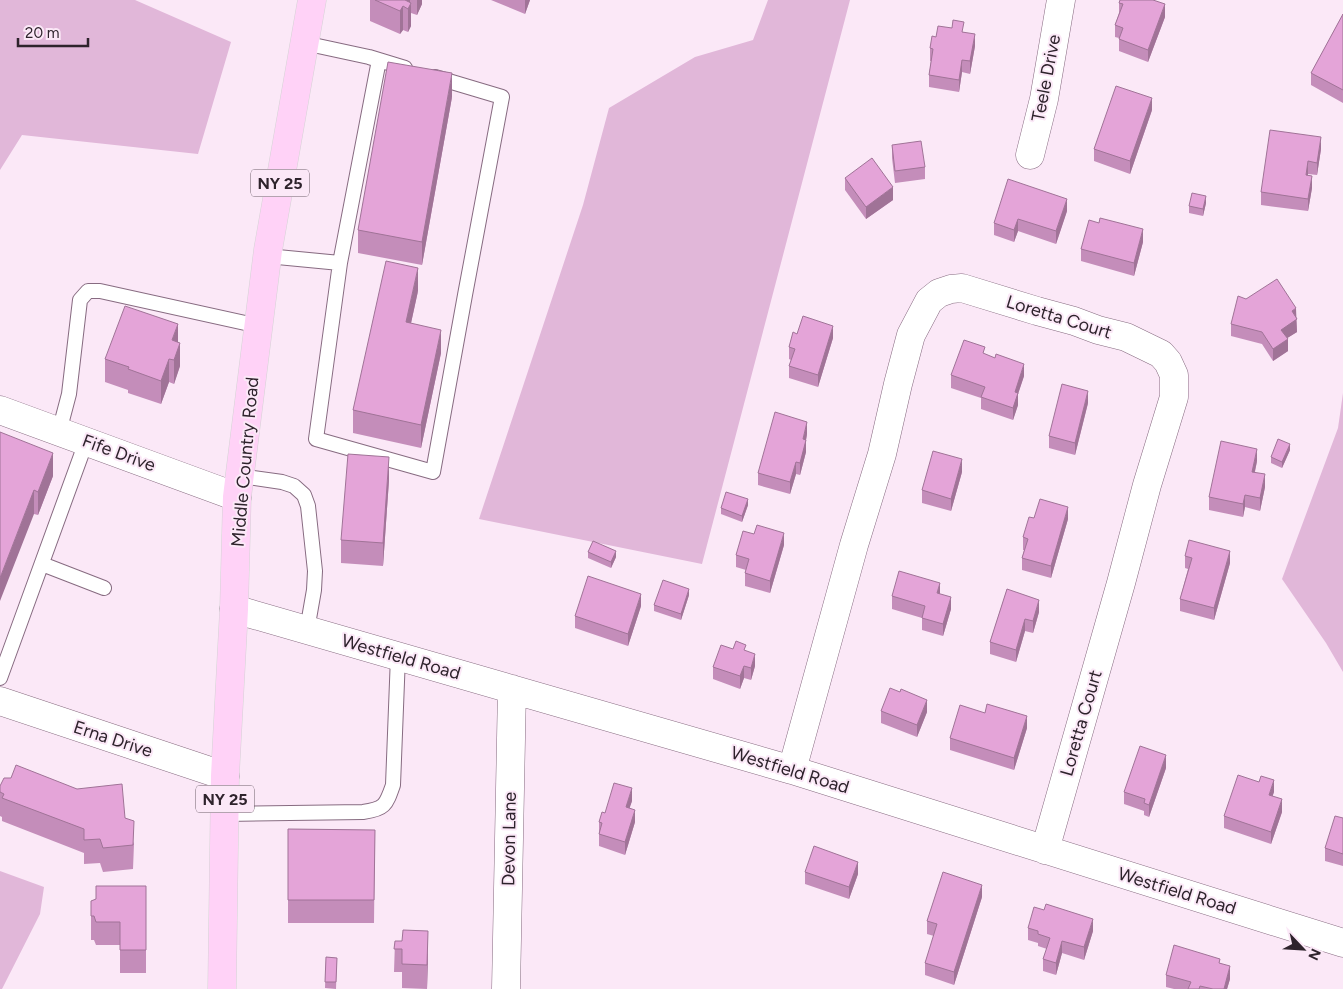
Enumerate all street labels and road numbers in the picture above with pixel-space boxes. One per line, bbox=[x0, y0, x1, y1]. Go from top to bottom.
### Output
street label: Teele Drive bbox=[1027, 32, 1065, 123]
road number: NY 25 bbox=[251, 170, 309, 197]
street label: Loretta Court bbox=[1004, 291, 1115, 344]
street label: Middle Country Road bbox=[227, 376, 263, 548]
street label: Fife Drive bbox=[79, 430, 159, 476]
street label: Westfield Road bbox=[339, 630, 463, 684]
street label: Loretta Court bbox=[1055, 667, 1107, 779]
street label: Erna Drive bbox=[71, 716, 156, 762]
street label: Westfield Road bbox=[728, 742, 852, 798]
road number: NY 25 bbox=[196, 786, 254, 812]
street label: Devon Lane bbox=[497, 791, 521, 886]
street label: Westfield Road bbox=[1115, 863, 1239, 919]

